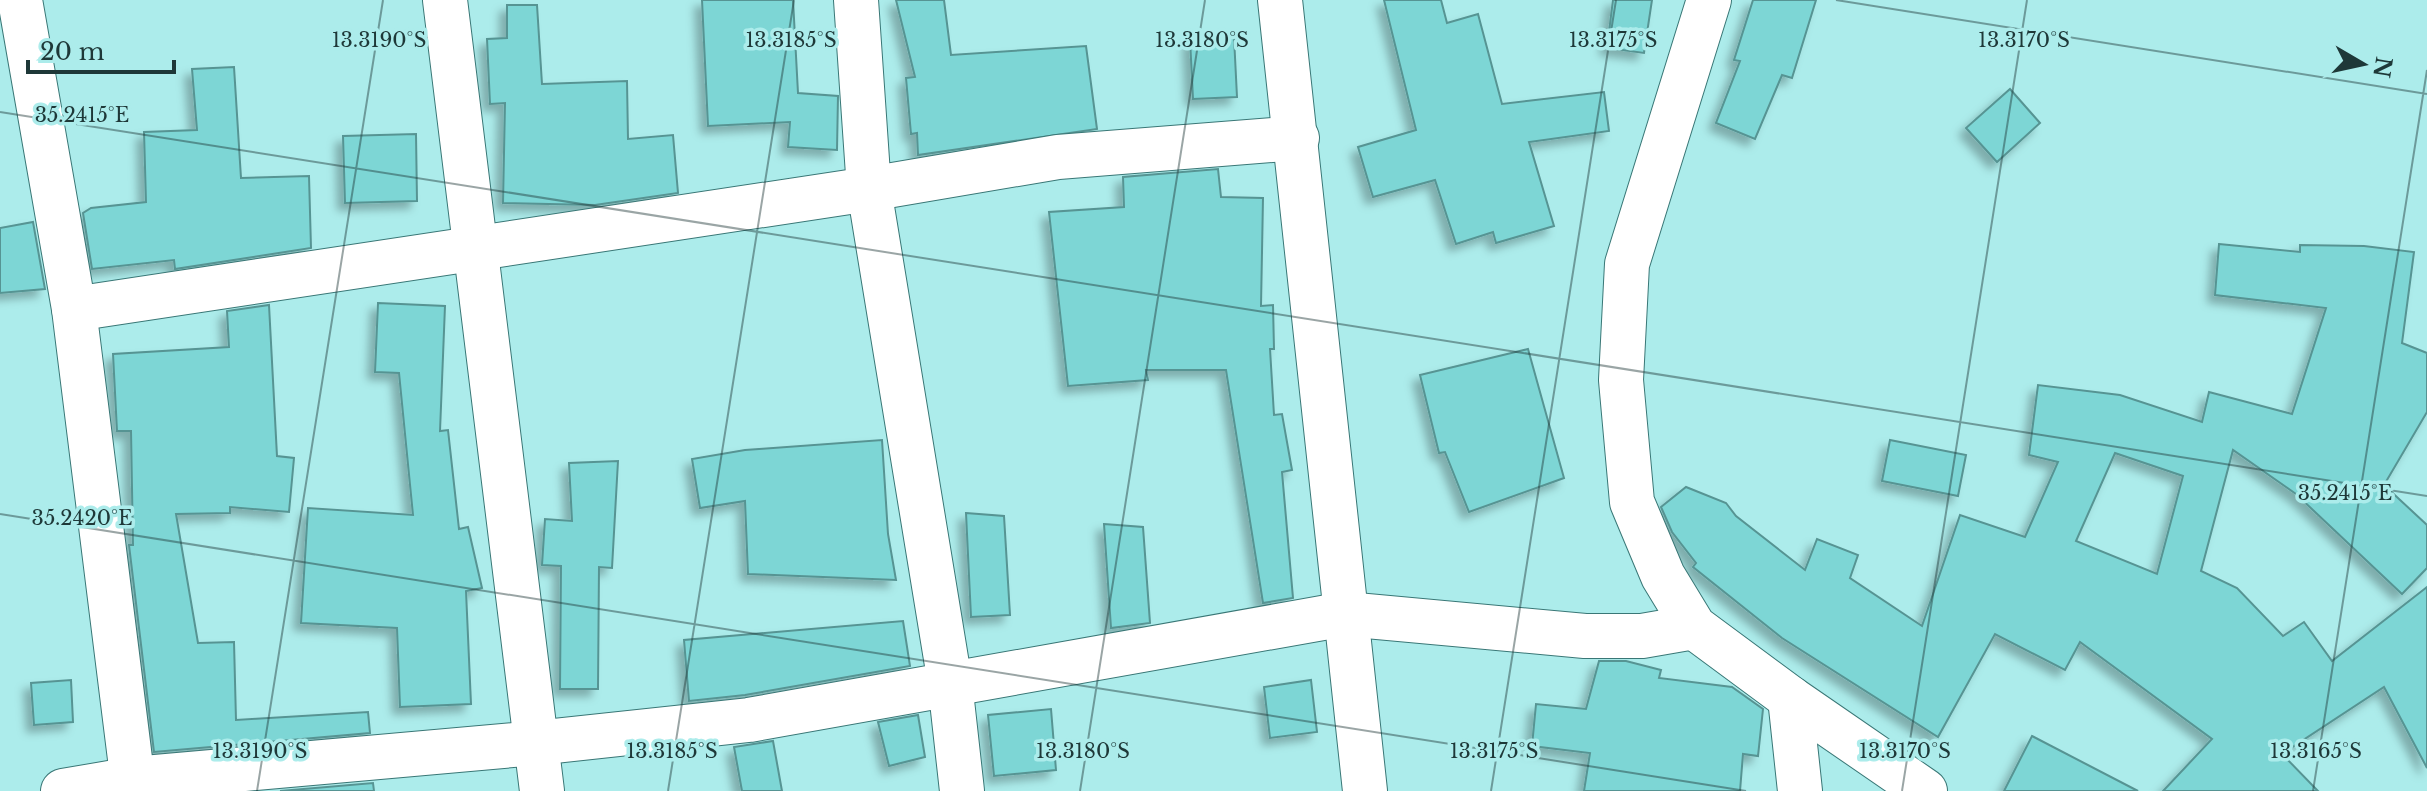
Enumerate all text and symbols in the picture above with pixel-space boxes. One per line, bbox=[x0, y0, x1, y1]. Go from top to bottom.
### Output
scale bar bbox=[28, 24, 174, 74]
north arrow bbox=[2323, 24, 2403, 104]
text: 13.3190°S bbox=[332, 28, 426, 52]
text: 13.3185°S bbox=[745, 28, 837, 52]
text: 13.3180°S bbox=[1155, 28, 1249, 52]
text: 13.3175°S bbox=[1569, 28, 1657, 52]
text: 13.3170°S bbox=[1978, 28, 2070, 52]
text: 20 m bbox=[40, 37, 105, 66]
text: N bbox=[2367, 55, 2397, 80]
text: 35.2415°E bbox=[35, 103, 129, 127]
text: 35.2415°E bbox=[2298, 481, 2392, 505]
text: 35.2420°E bbox=[32, 506, 132, 530]
text: 13.3190°S bbox=[213, 739, 307, 763]
text: 13.3185°S bbox=[626, 739, 718, 763]
text: 13.3180°S bbox=[1036, 739, 1130, 763]
text: 13.3175°S bbox=[1450, 739, 1538, 763]
text: 13.3170°S bbox=[1859, 739, 1951, 763]
text: 13.3165°S bbox=[2270, 739, 2362, 763]

